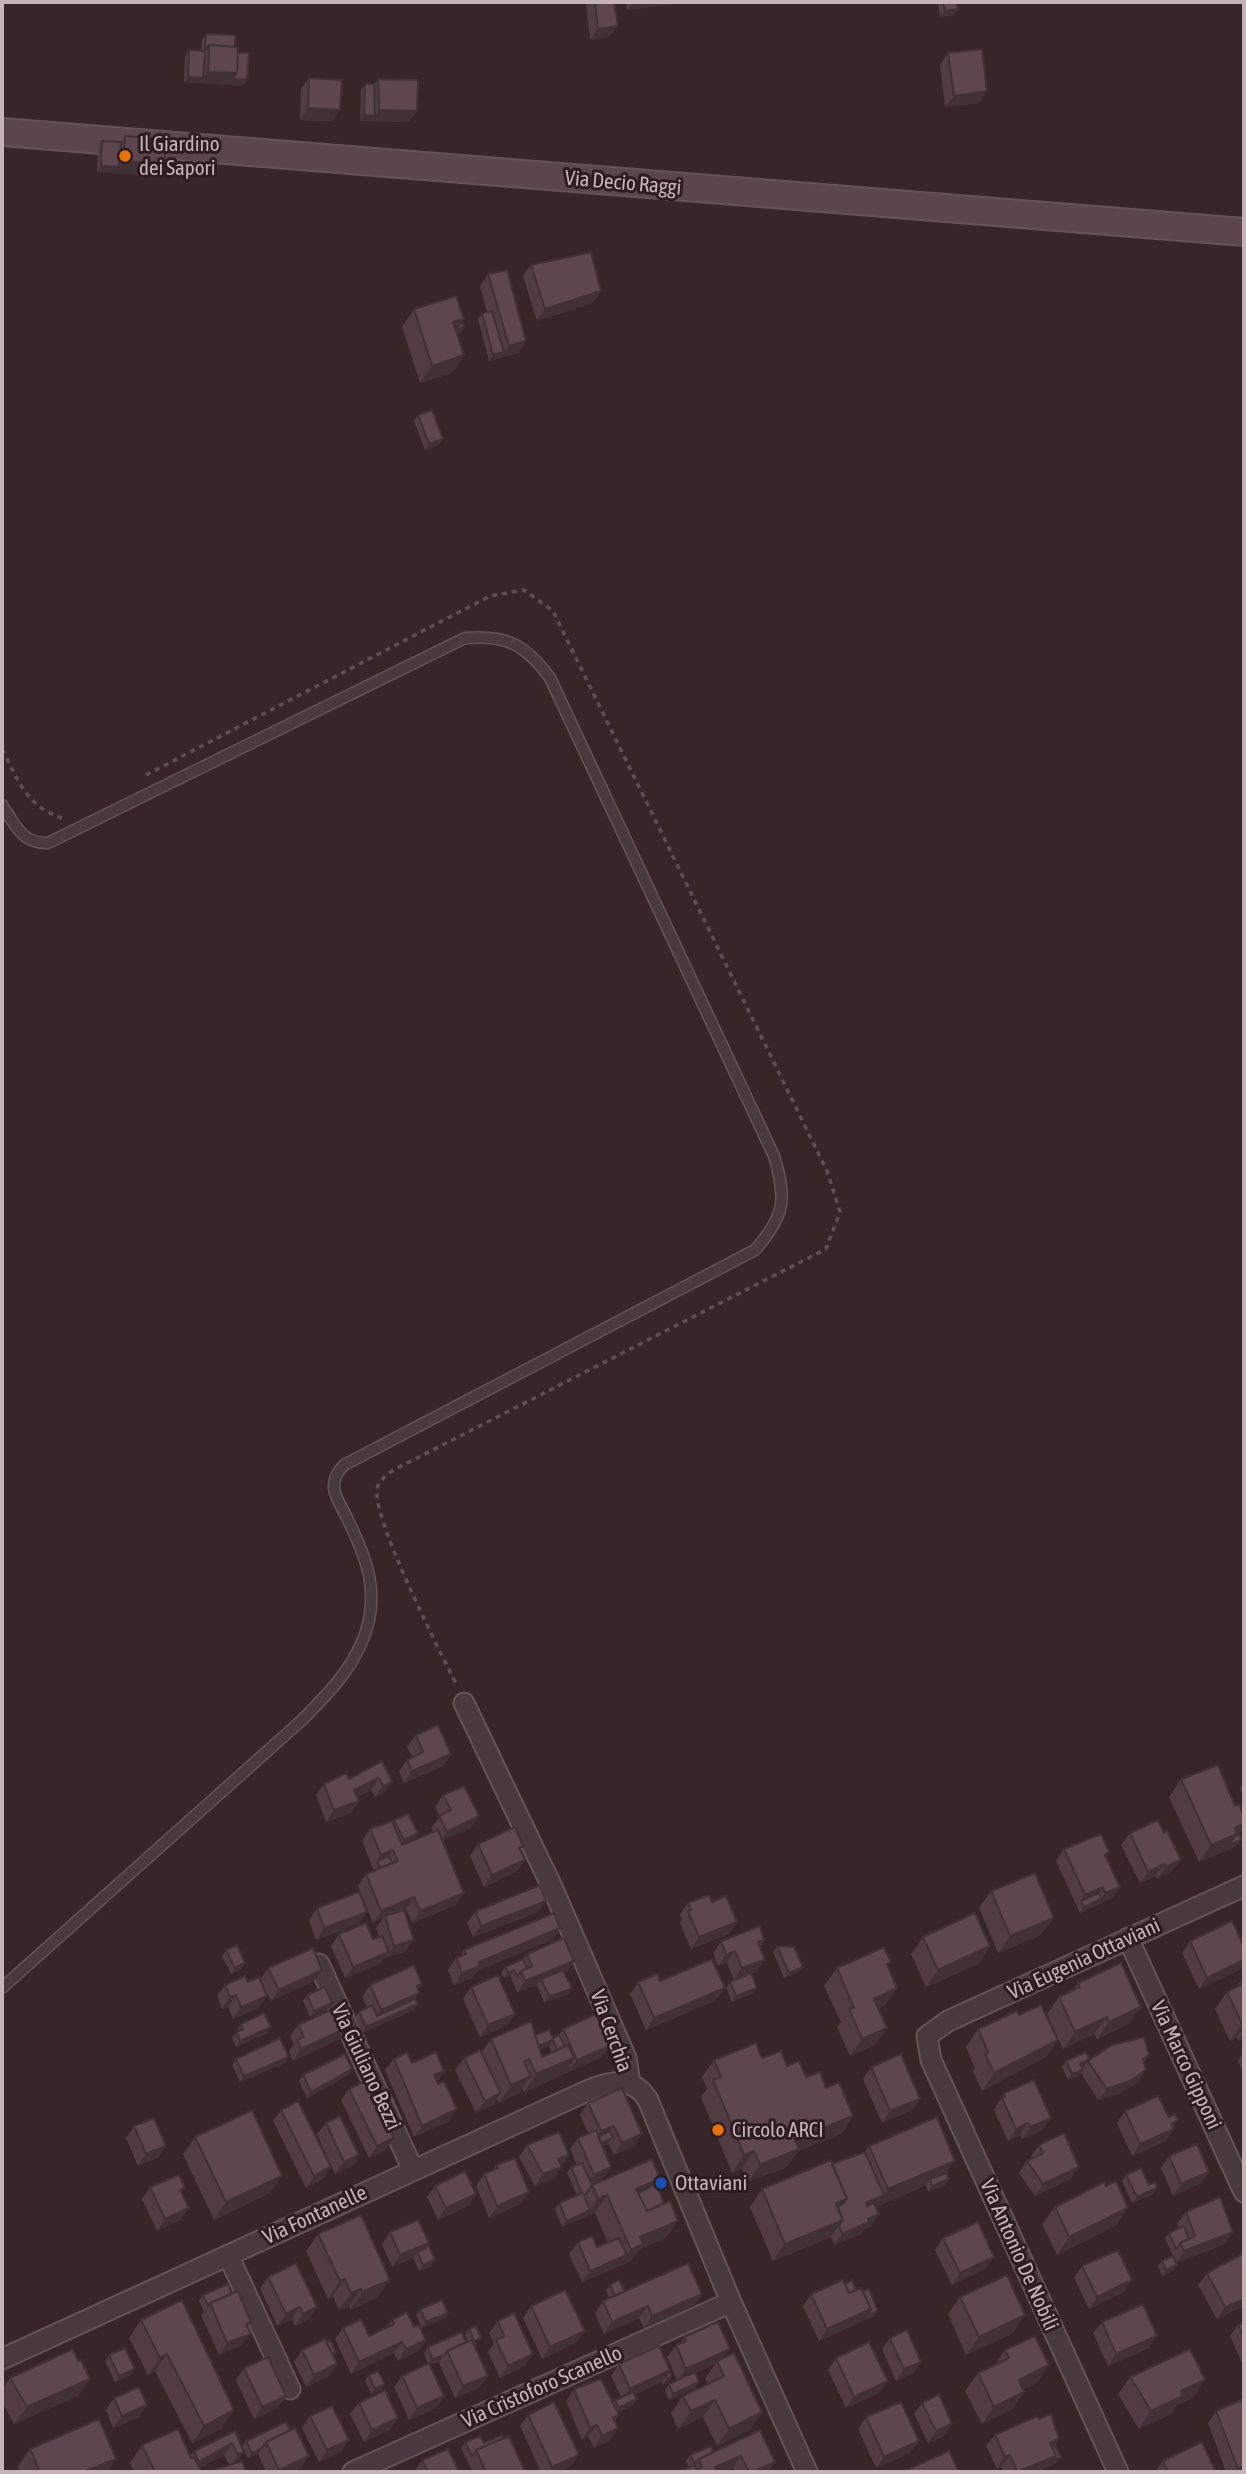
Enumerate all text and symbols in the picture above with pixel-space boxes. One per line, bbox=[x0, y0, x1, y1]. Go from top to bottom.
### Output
place label: Il Giardino dei Sapori bbox=[139, 131, 220, 181]
marker: Il Giardino dei Sapori bbox=[117, 148, 133, 164]
street label: Via Decio Raggi bbox=[564, 165, 682, 201]
street label: Via Eugenia Ottaviani bbox=[1004, 1913, 1164, 2005]
street label: Via Cerchia bbox=[585, 1987, 637, 2075]
street label: Via Marco Gipponi bbox=[1145, 1997, 1227, 2133]
street label: Via Giuliano Bezzi bbox=[326, 2000, 406, 2134]
place label: Circolo ARCI bbox=[732, 2117, 824, 2143]
marker: Circolo ARCI bbox=[710, 2122, 726, 2138]
place label: Ottaviani bbox=[675, 2170, 747, 2196]
marker: Ottaviani bbox=[653, 2175, 669, 2191]
street label: Via Antonio De Nobili bbox=[974, 2175, 1064, 2335]
street label: Via Fontanelle bbox=[259, 2180, 371, 2250]
street label: Via Cristoforo Scanello bbox=[458, 2340, 626, 2434]

